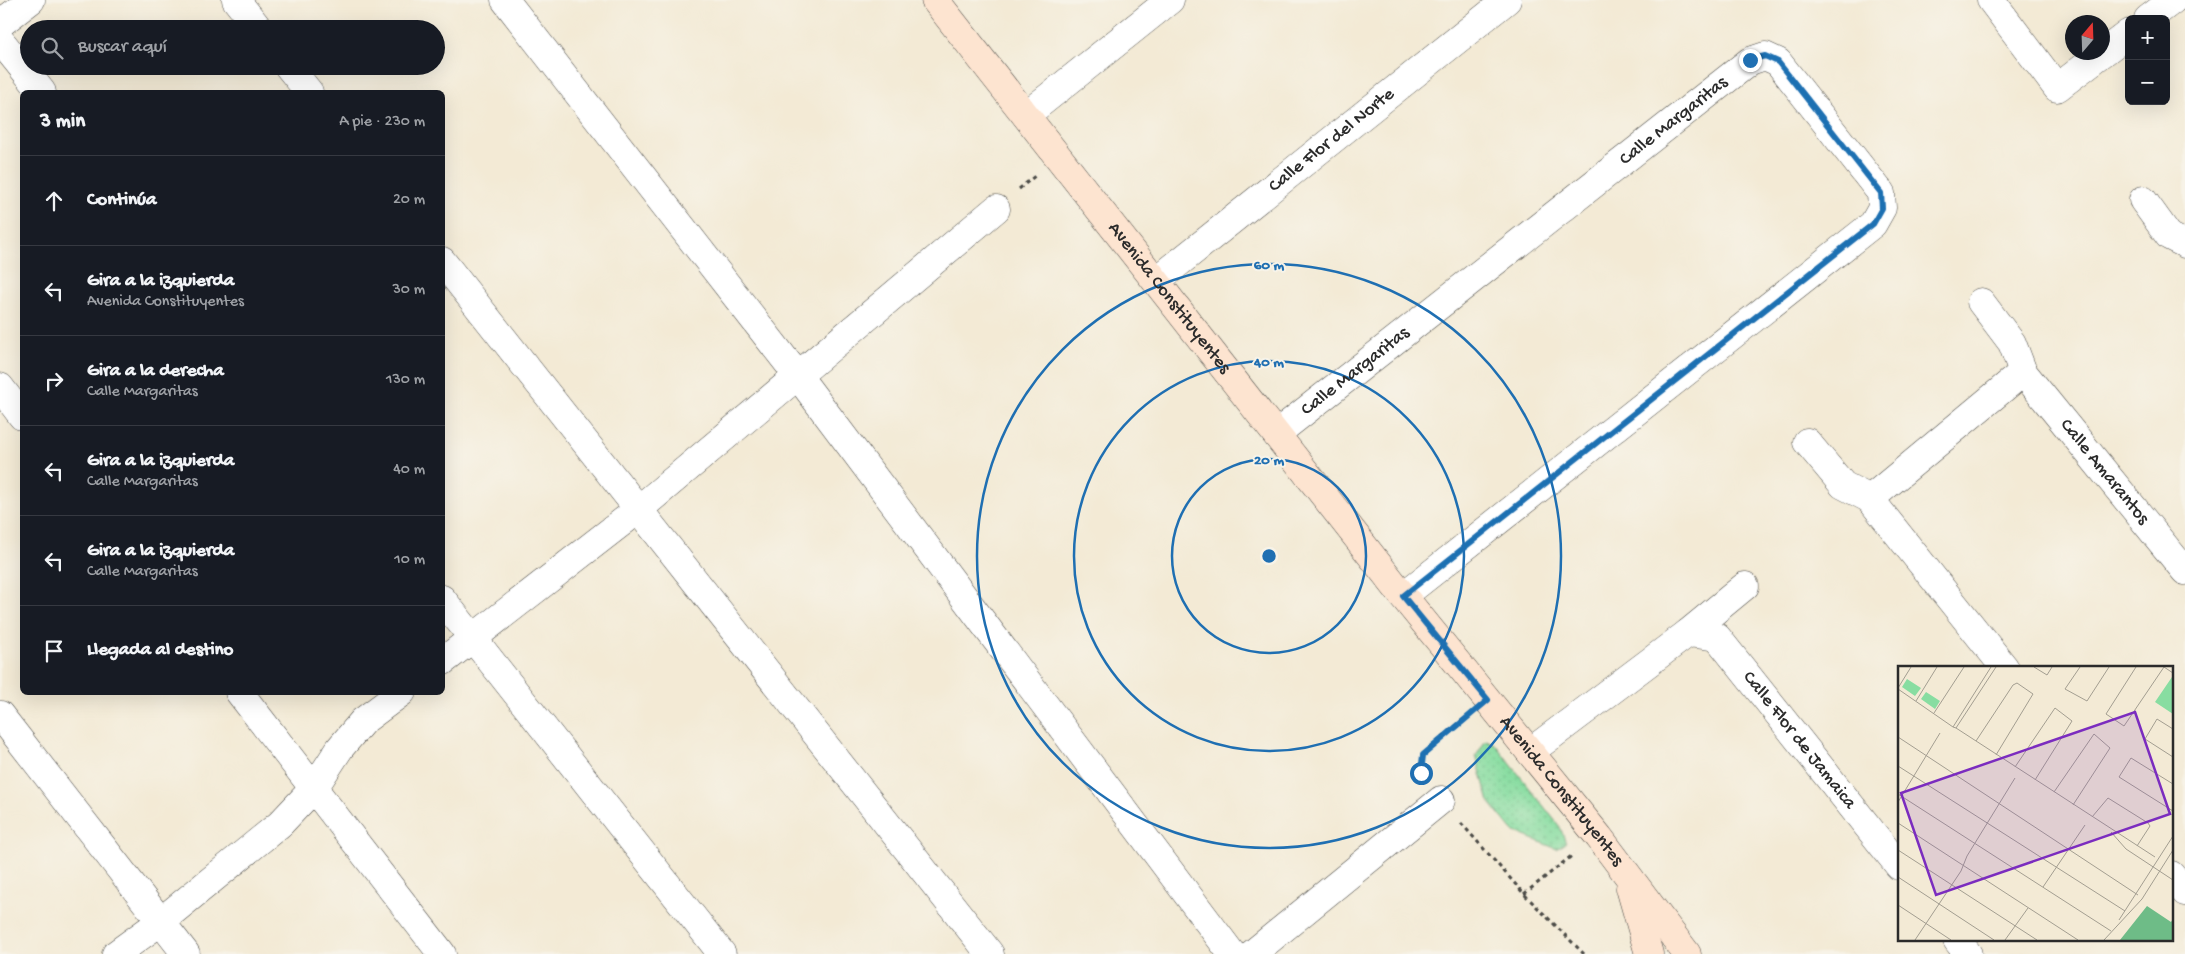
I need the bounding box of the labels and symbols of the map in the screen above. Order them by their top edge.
north arrow [2065,15,2110,60]
route end [1739,49,1762,72]
street label: Calle Margaritas [1615,71,1733,171]
street label: Calle Flor del Norte [1264,83,1399,198]
street label: Avenida Constituyentes [1102,218,1236,379]
text: 60 m [1254,257,1285,275]
street label: Calle Margaritas [1297,321,1415,421]
text: 40 m [1253,354,1284,372]
street label: Calle Amarantos [2054,414,2155,530]
text: 20 m [1254,452,1284,470]
centre of rings [1260,547,1278,565]
inset map [1898,666,2172,942]
street label: Calle Flor de Jamaica [1737,667,1862,815]
street label: Avenida Constituyentes [1494,711,1629,872]
route start [1410,762,1433,785]

